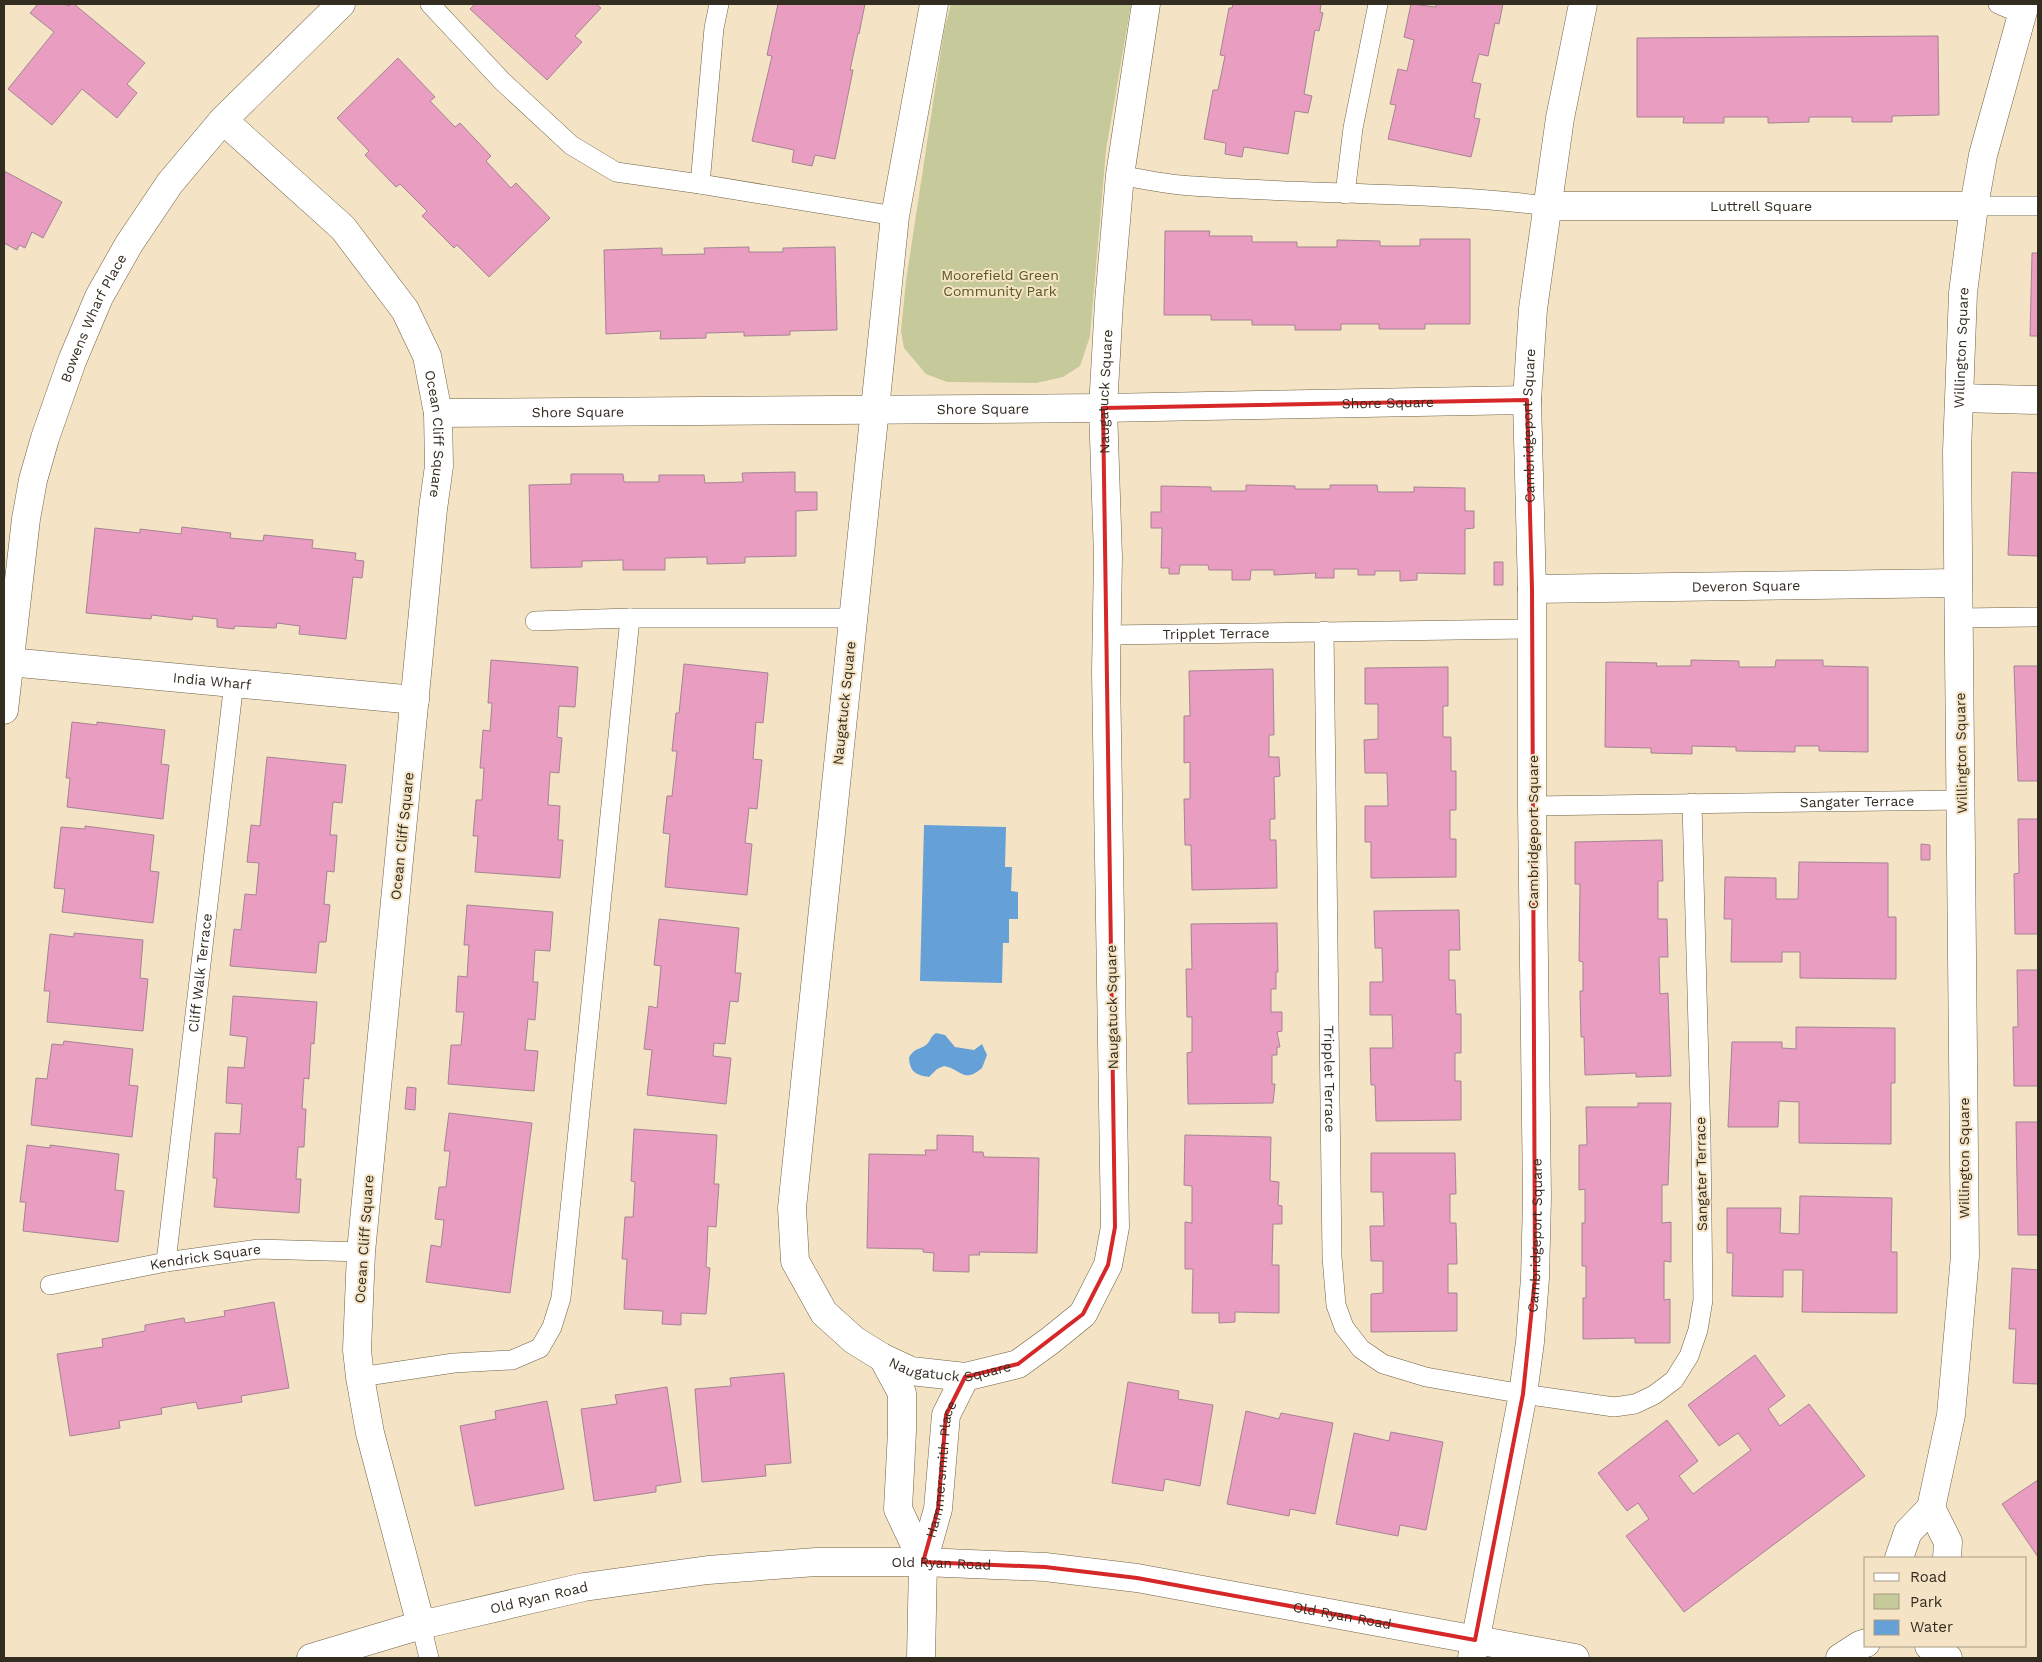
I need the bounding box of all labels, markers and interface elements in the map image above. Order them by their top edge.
street label: Luttrell Square [1710,198,1812,214]
street label: Bowens Wharf Place [57,251,130,384]
park label: Moorefield Green Community Park [941,267,1059,299]
street label: Willington Square [1951,286,1972,409]
street label: Naugatuck Square [1095,329,1115,454]
street label: Cambridgeport Square [1519,348,1538,503]
street label: Ocean Cliff Square [422,369,447,499]
street label: Shore Square [1342,394,1434,411]
street label: Shore Square [937,401,1029,417]
street label: Shore Square [532,404,624,420]
street label: Deveron Square [1692,577,1800,595]
street label: Tripplet Terrace [1162,625,1270,642]
street label: Naugatuck Square [830,640,858,766]
street label: India Wharf [172,669,252,693]
street label: Willington Square [1952,692,1970,814]
street label: Cambridgeport Square [1525,755,1541,909]
street label: Ocean Cliff Square [387,771,417,901]
street label: Sangater Terrace [1800,793,1914,810]
street label: Cliff Walk Terrace [185,913,215,1033]
street label: Naugatuck Square [1103,945,1121,1069]
street label: Tripplet Terrace [1321,1025,1338,1133]
street label: Willington Square [1956,1097,1972,1219]
street label: Sangater Terrace [1692,1117,1710,1231]
street label: Cambridgeport Square [1524,1158,1545,1313]
street label: Ocean Cliff Square [352,1174,376,1304]
street label: Kendrick Square [149,1241,262,1273]
street label: Naugatuck Square [887,1354,1013,1385]
street label: Hammersmith Place [922,1398,960,1540]
street label: Old Ryan Road [891,1554,992,1573]
legend [1864,1557,2027,1647]
text: Road [1910,1568,1947,1586]
street label: Old Ryan Road [489,1578,589,1617]
text: Park [1910,1593,1943,1611]
street label: Old Ryan Road [1292,1599,1393,1632]
text: Water [1910,1618,1953,1636]

